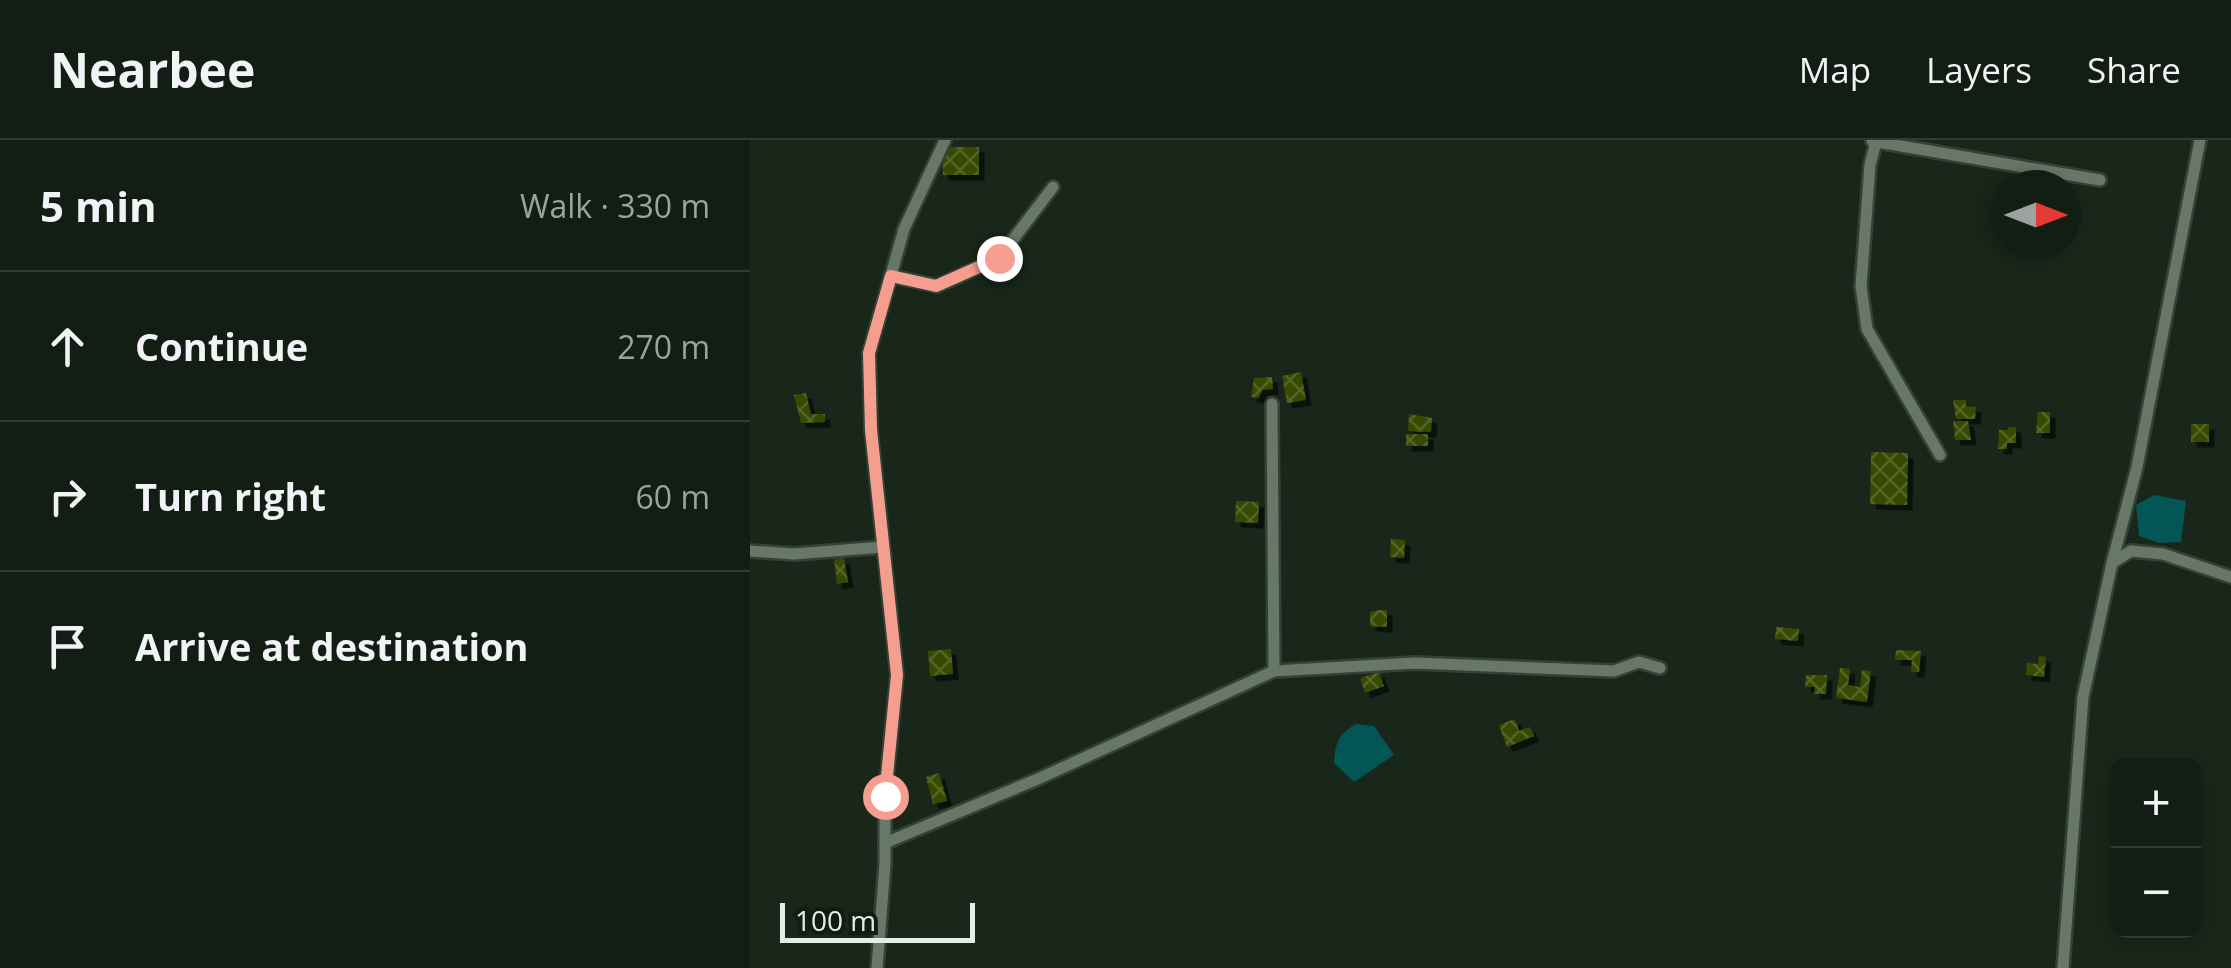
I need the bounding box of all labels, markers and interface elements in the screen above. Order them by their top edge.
text: Nearbee [50,37,255,102]
text: Map [1799,46,1871,93]
text: Layers [1926,46,2032,93]
text: Share [2087,46,2181,93]
north arrow [1991,170,2081,260]
text: 5 min [40,177,157,234]
text: Walk · 330 m [520,184,710,227]
route end [977,236,1023,282]
icon: ahead [40,319,95,374]
text: Continue [135,320,308,372]
text: 270 m [617,325,710,368]
icon: right [40,469,95,524]
text: Turn right [135,470,326,522]
text: 60 m [635,475,710,518]
icon: arrive [40,619,95,674]
text: Arrive at destination [135,620,529,672]
map controls [2111,758,2201,938]
button: + [2111,758,2201,848]
route start [863,774,909,820]
button: − [2111,848,2201,938]
scale bar [780,898,975,942]
text: 100 m [795,901,876,939]

